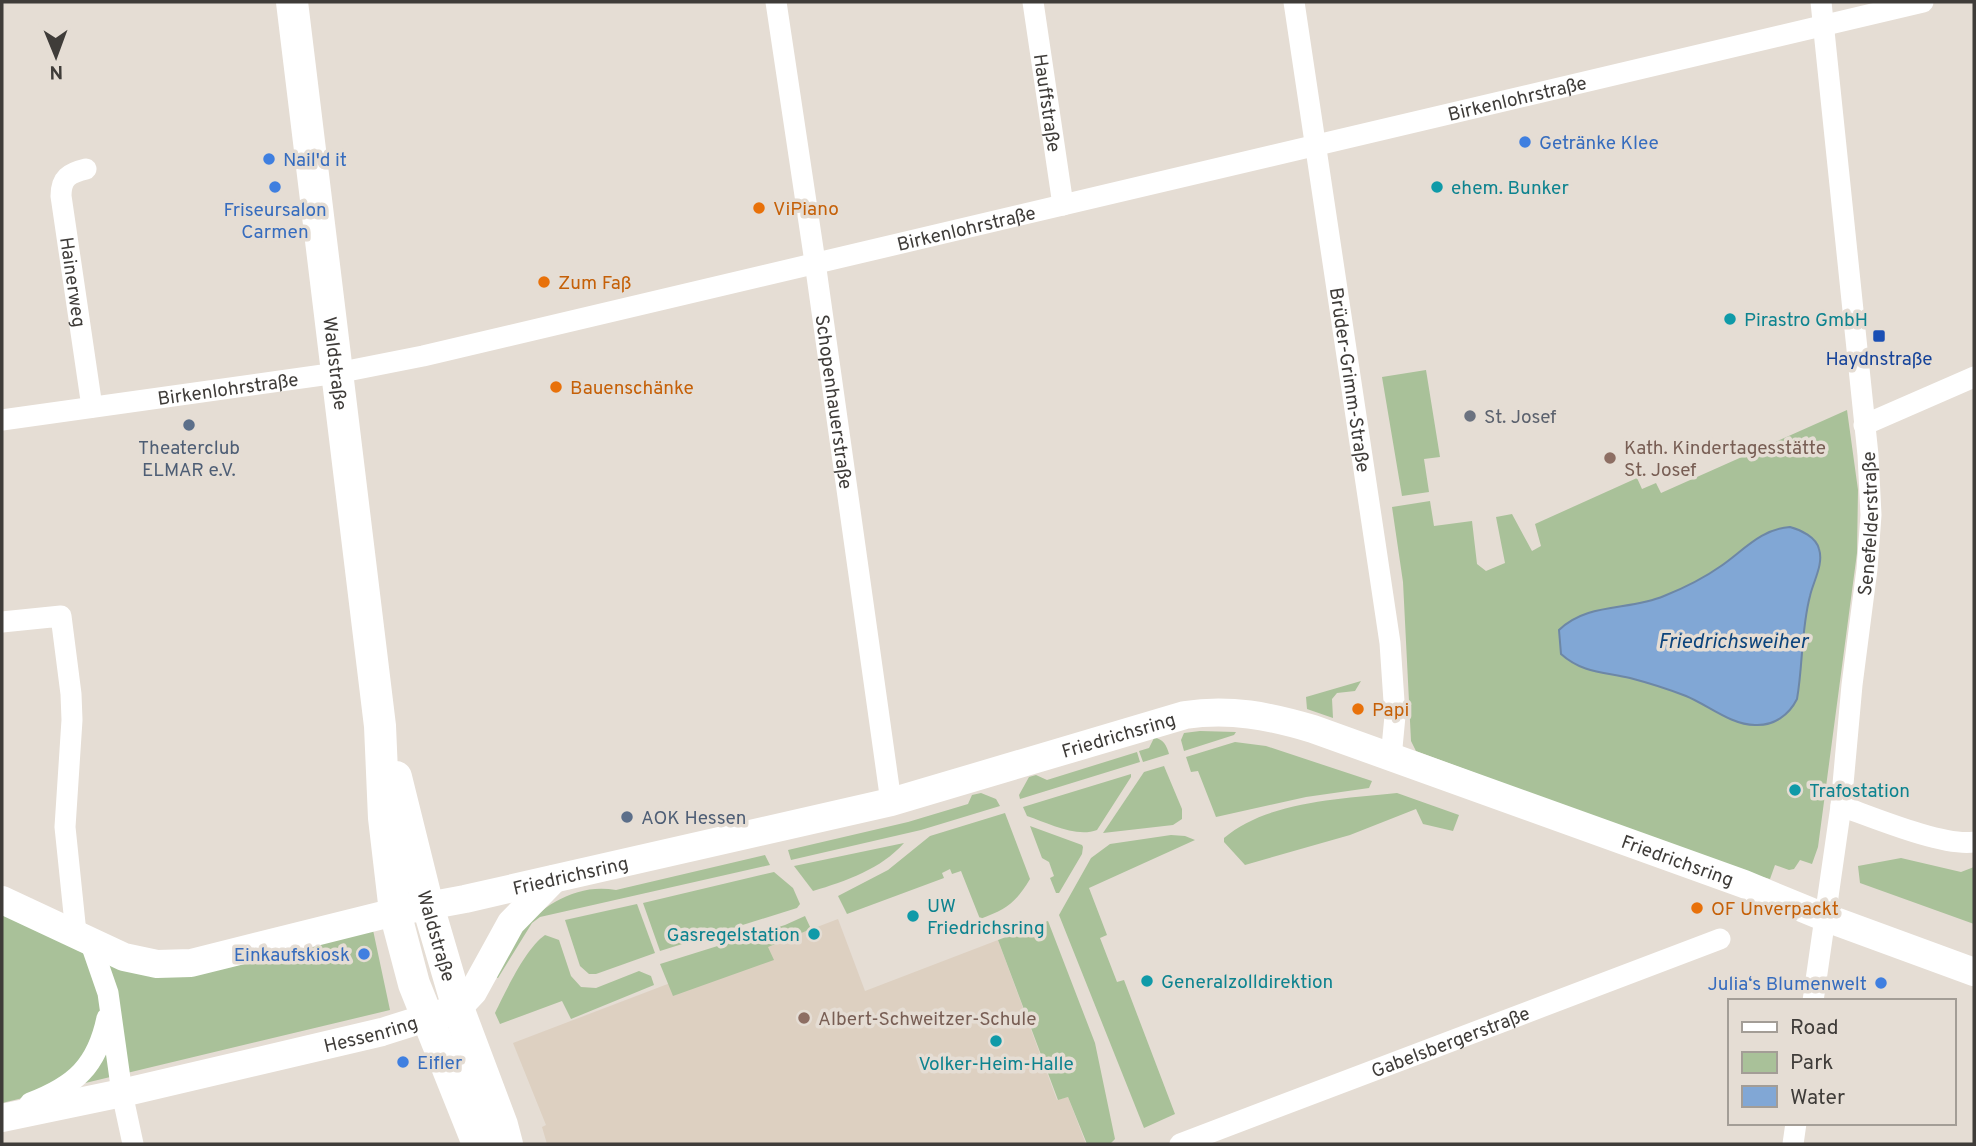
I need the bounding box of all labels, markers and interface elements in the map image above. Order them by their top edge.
north arrow [21,21,91,91]
street label: Hauffstraße [1027,52,1065,154]
text: N [49,59,63,83]
street label: Birkenlohrstraße [1446,72,1589,128]
place label: Getränke Klee [1539,132,1659,156]
marker: Getränke Klee [1517,134,1533,150]
place label: Nail'd it [283,149,347,173]
marker: Nail'd it [261,151,277,167]
place label: ehem. Bunker [1451,177,1570,201]
marker: Friseursalon Carmen [267,179,283,195]
marker: ehem. Bunker [1429,179,1445,195]
place label: ViPiano [773,198,839,222]
place label: Friseursalon Carmen [223,199,327,245]
marker: ViPiano [751,200,767,216]
street label: Birkenlohrstraße [895,202,1038,258]
street label: Hainerweg [53,235,90,329]
place label: Zum Faß [558,272,631,296]
marker: Zum Faß [536,274,552,290]
street label: Brüder-Grimm-Straße [1323,286,1374,474]
place label: Pirastro GmbH [1744,309,1868,333]
marker: Pirastro GmbH [1722,311,1738,327]
street label: Schopenhauerstraße [809,313,857,491]
street label: Waldstraße [316,315,352,412]
marker: Haydnstraße [1871,328,1887,344]
place label: Haydnstraße [1826,348,1932,372]
street label: Birkenlohrstraße [156,369,300,412]
place label: Bauenschänke [570,377,694,401]
marker: Bauenschänke [548,379,564,395]
place label: St. Josef [1484,406,1557,430]
marker: St. Josef [1462,408,1478,424]
marker: Theaterclub ELMAR e.V. [181,417,197,433]
place label: Theaterclub ELMAR e.V. [138,437,240,483]
place label: Kath. Kindertagesstätte St. Josef [1624,437,1826,483]
marker: Kath. Kindertagesstätte St. Josef [1602,450,1618,466]
street label: Senefelderstraße [1854,451,1885,597]
water label: Friedrichsweiher [1658,629,1810,656]
place label: Papi [1372,699,1409,723]
marker: Papi [1350,701,1366,717]
street label: Friedrichsring [1059,708,1179,765]
place label: Trafostation [1809,780,1910,804]
marker: Trafostation [1787,782,1803,798]
place label: AOK Hessen [641,807,747,831]
marker: AOK Hessen [619,809,635,825]
street label: Friedrichsring [1618,831,1737,893]
street label: Friedrichsring [511,852,631,902]
street label: Waldstraße [411,888,460,985]
place label: UW Friedrichsring [927,895,1045,941]
place label: OF Unverpackt [1711,898,1839,922]
marker: OF Unverpackt [1689,900,1705,916]
marker: UW Friedrichsring [905,908,921,924]
place label: Gasregelstation [666,924,800,948]
marker: Gasregelstation [806,926,822,942]
place label: Einkaufskiosk [234,944,350,968]
marker: Einkaufskiosk [356,946,372,962]
place label: Generalzolldirektion [1161,971,1333,995]
marker: Generalzolldirektion [1139,973,1155,989]
place label: Julia‘s Blumenwelt [1707,973,1867,997]
marker: Julia‘s Blumenwelt [1873,975,1889,991]
legend [1728,999,1955,1125]
street label: Gabelsbergerstraße [1368,1002,1534,1084]
place label: Albert-Schweitzer-Schule [818,1008,1036,1032]
marker: Albert-Schweitzer-Schule [796,1010,812,1026]
street label: Hessenring [322,1011,421,1059]
text: Road [1790,1015,1839,1042]
marker: Volker-Heim-Halle [988,1033,1004,1049]
text: Park [1790,1050,1833,1077]
place label: Eifler [417,1052,463,1076]
place label: Volker-Heim-Halle [918,1053,1074,1077]
marker: Eifler [395,1054,411,1070]
text: Water [1790,1085,1845,1112]

